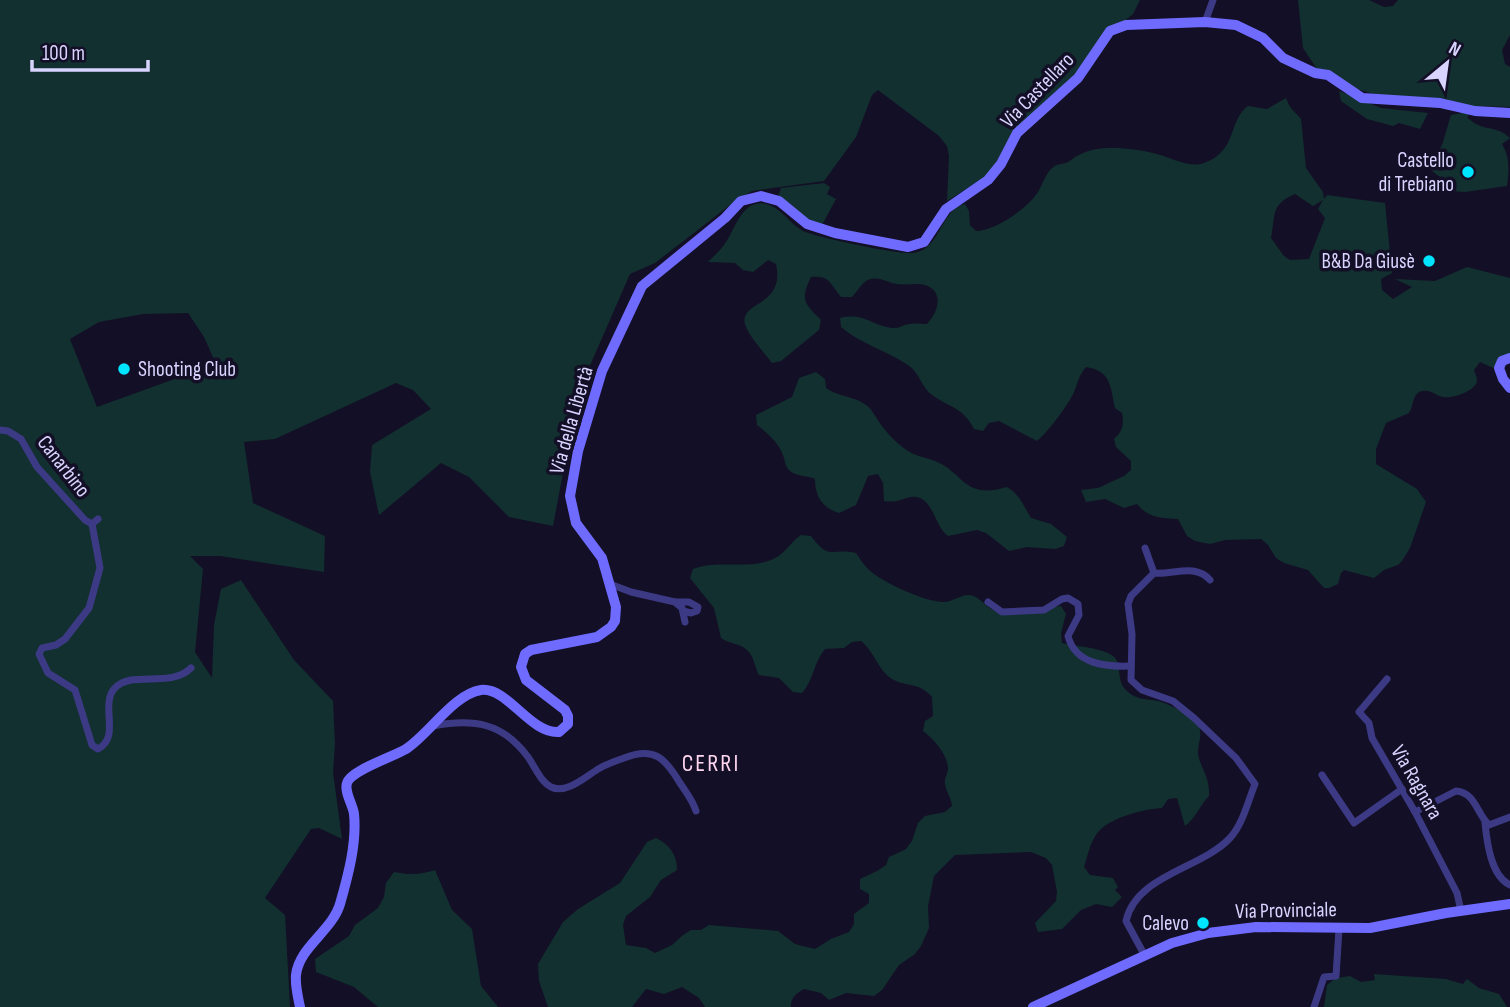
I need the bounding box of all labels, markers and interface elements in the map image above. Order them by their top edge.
scale bar [32,28,147,72]
north arrow [1412,28,1482,98]
text: N [1444,37,1465,62]
text: 100 m [42,41,85,66]
street label: Via Castellaro [995,47,1079,133]
place label: Castello di Trebiano [1378,148,1454,197]
marker: Castello di Trebiano [1460,164,1476,180]
place label: B&B Da Giusè [1322,249,1415,274]
marker: B&B Da Giusè [1421,253,1437,269]
place label: Shooting Club [138,357,236,382]
marker: Shooting Club [116,361,132,377]
street label: Via della Libertà [544,363,599,477]
street label: Canarbino [32,431,95,502]
street label: Via Ragnara [1385,741,1448,824]
district label: CERRI [682,749,740,778]
street label: Via Provinciale [1235,897,1337,924]
place label: Calevo [1142,911,1189,936]
marker: Calevo [1195,915,1211,931]

